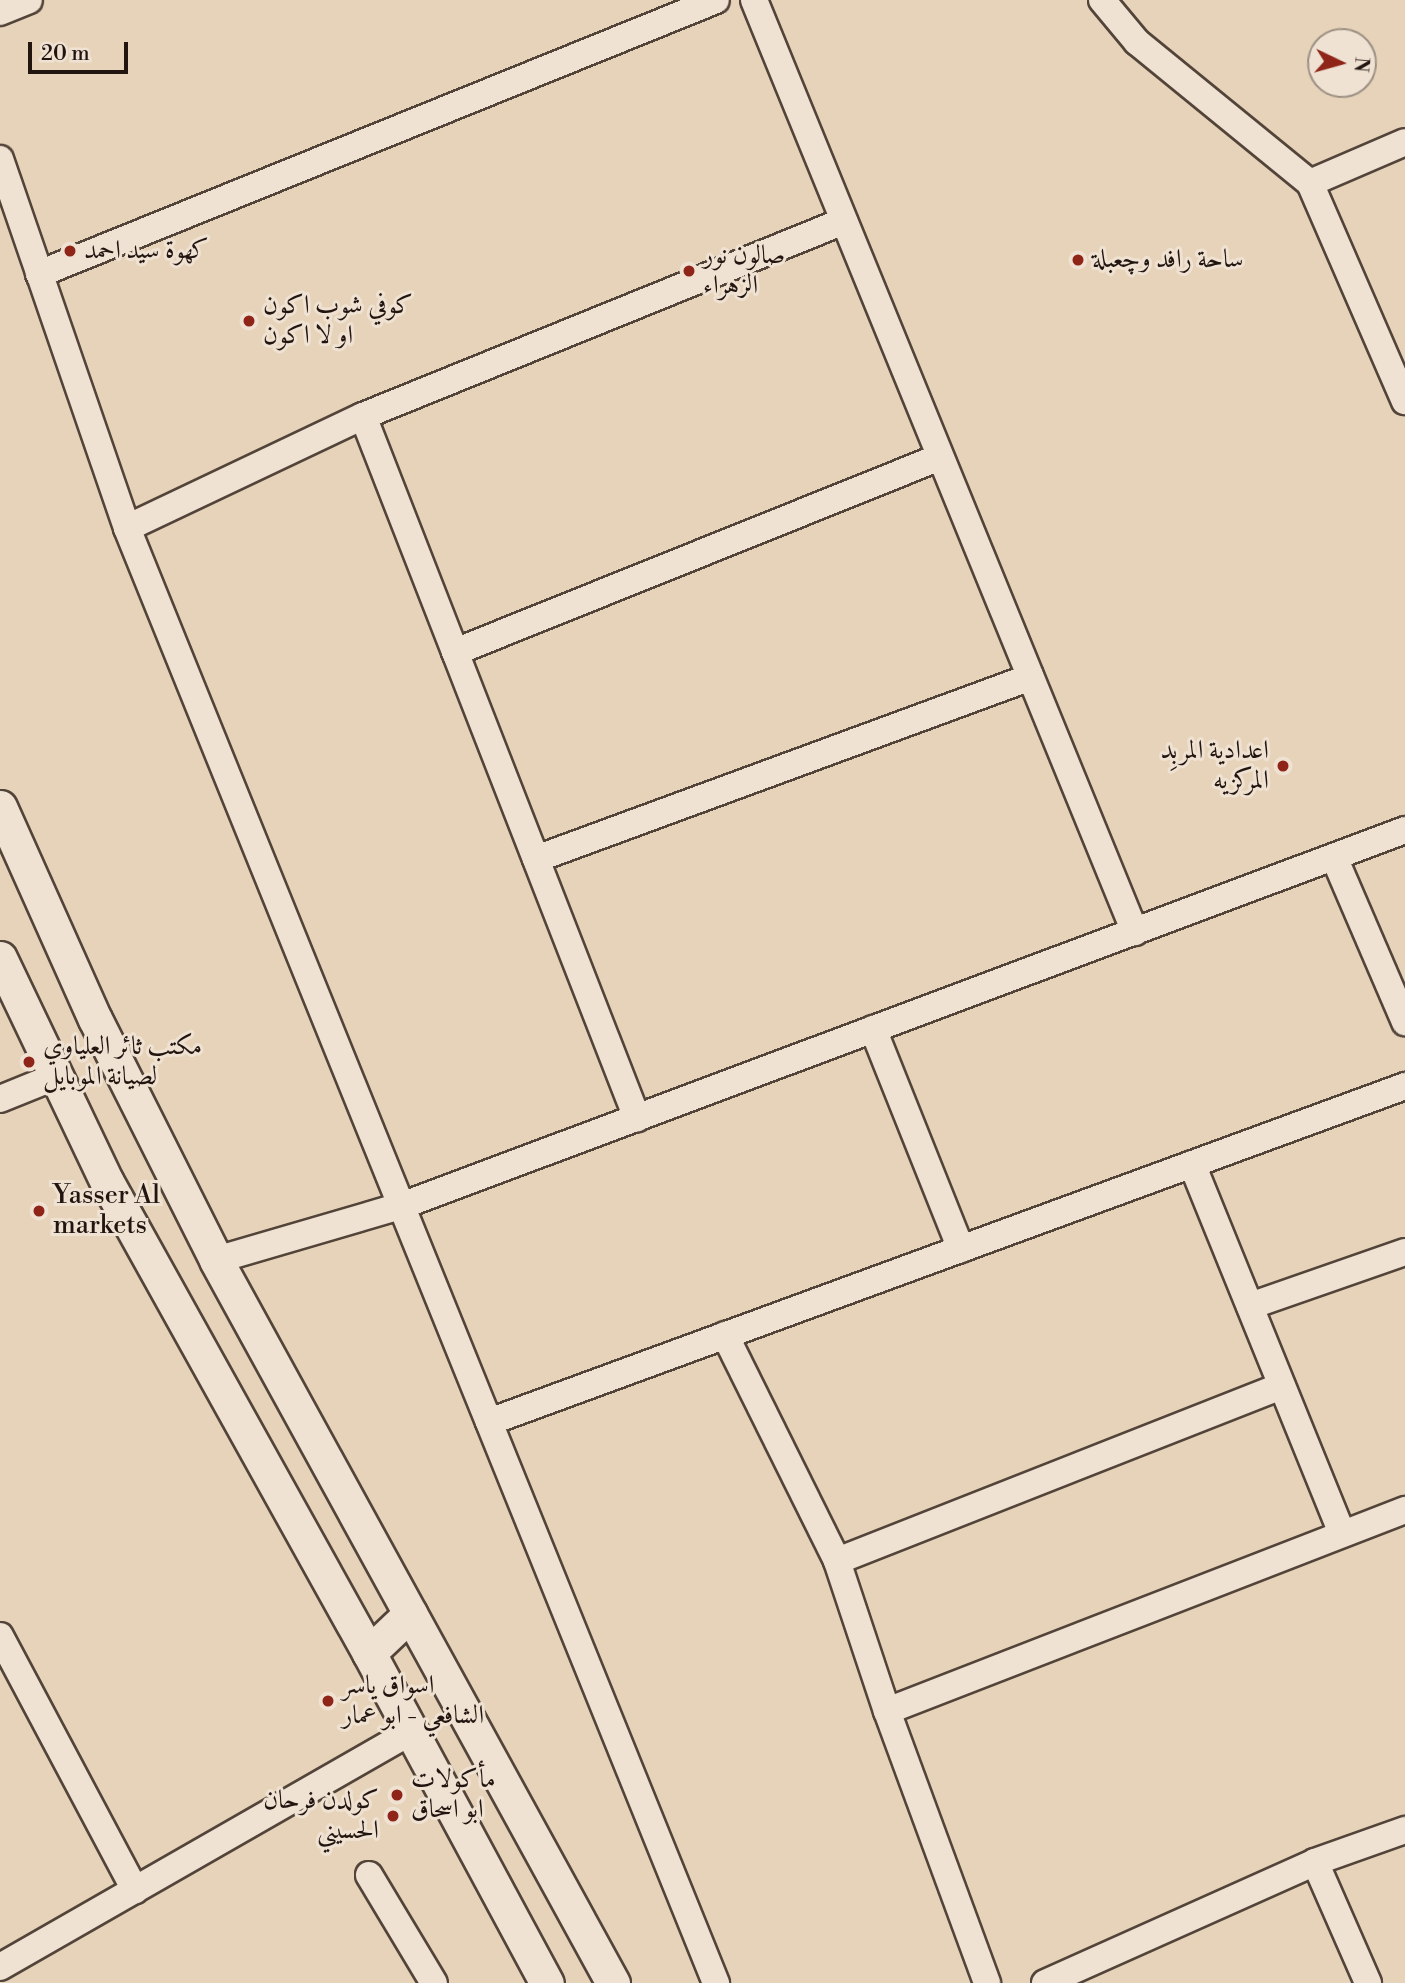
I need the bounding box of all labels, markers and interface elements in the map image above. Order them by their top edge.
scale bar [32,28,131,72]
north arrow [1307,28,1377,98]
text: 20 m [41,41,90,67]
text: N [1348,56,1374,73]
place label: كهوة سيد احمد [84,235,209,267]
place label: صالون نور الزهراء [703,240,785,302]
marker: كهوة سيد احمد [62,243,78,259]
place label: ساحة رافد وچعبلة [1092,244,1244,276]
marker: ساحة رافد وچعبلة [1070,252,1086,268]
marker: صالون نور الزهراء [681,263,697,279]
place label: كوفي شوب اكون او لا اكون [263,290,413,352]
marker: كوفي شوب اكون او لا اكون [241,313,257,329]
place label: اعدادية المربِد المركزيه [1161,735,1269,796]
marker: اعدادية المربِد المركزيه [1275,758,1291,774]
place label: مكتب ثائر العلياوي لصيانة الموبايل [43,1031,202,1092]
marker: مكتب ثائر العلياوي لصيانة الموبايل [21,1054,37,1070]
place label: Yasser Al markets [53,1180,160,1242]
marker: Yasser Al markets [31,1203,47,1219]
place label: اسواق ياسر الشافعي - ابو عمار [342,1670,484,1732]
marker: اسواق ياسر الشافعي - ابو عمار [320,1693,336,1709]
place label: مأكولات ابو اسحاق [411,1764,495,1826]
place label: كولدن فرحان الحسيني [263,1785,379,1846]
marker: مأكولات ابو اسحاق [389,1787,405,1803]
marker: كولدن فرحان الحسيني [385,1808,401,1824]

